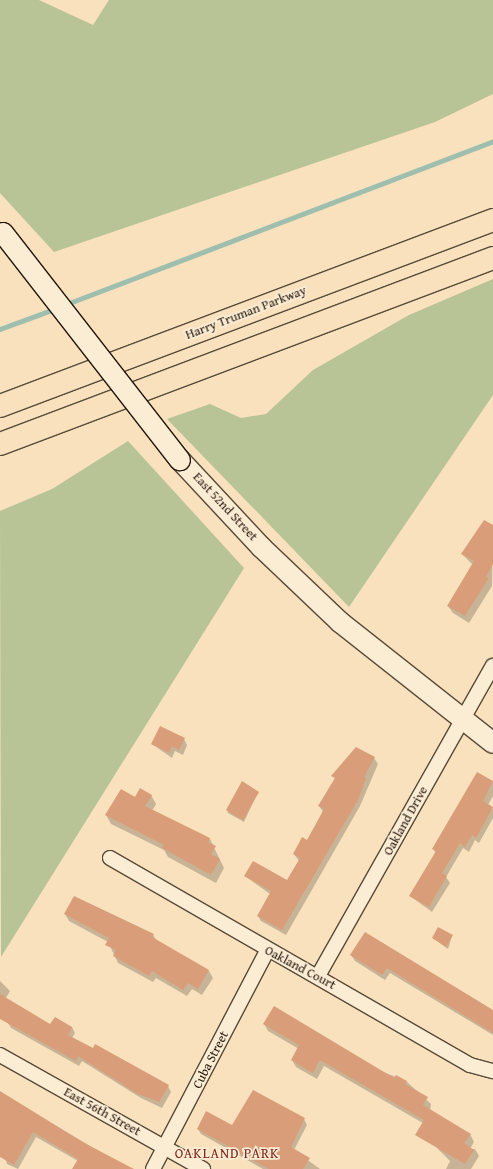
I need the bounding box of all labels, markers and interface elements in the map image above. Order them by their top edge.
street label: Harry Truman Parkway [183,283,309,343]
street label: East 52nd Street [189,470,261,544]
street label: Oakland Drive [381,784,431,858]
street label: Oakland Court [262,943,338,993]
street label: Cuba Street [190,1029,232,1091]
street label: East 56th Street [61,1084,143,1140]
district label: OAKLAND PARK [175,1145,279,1161]

